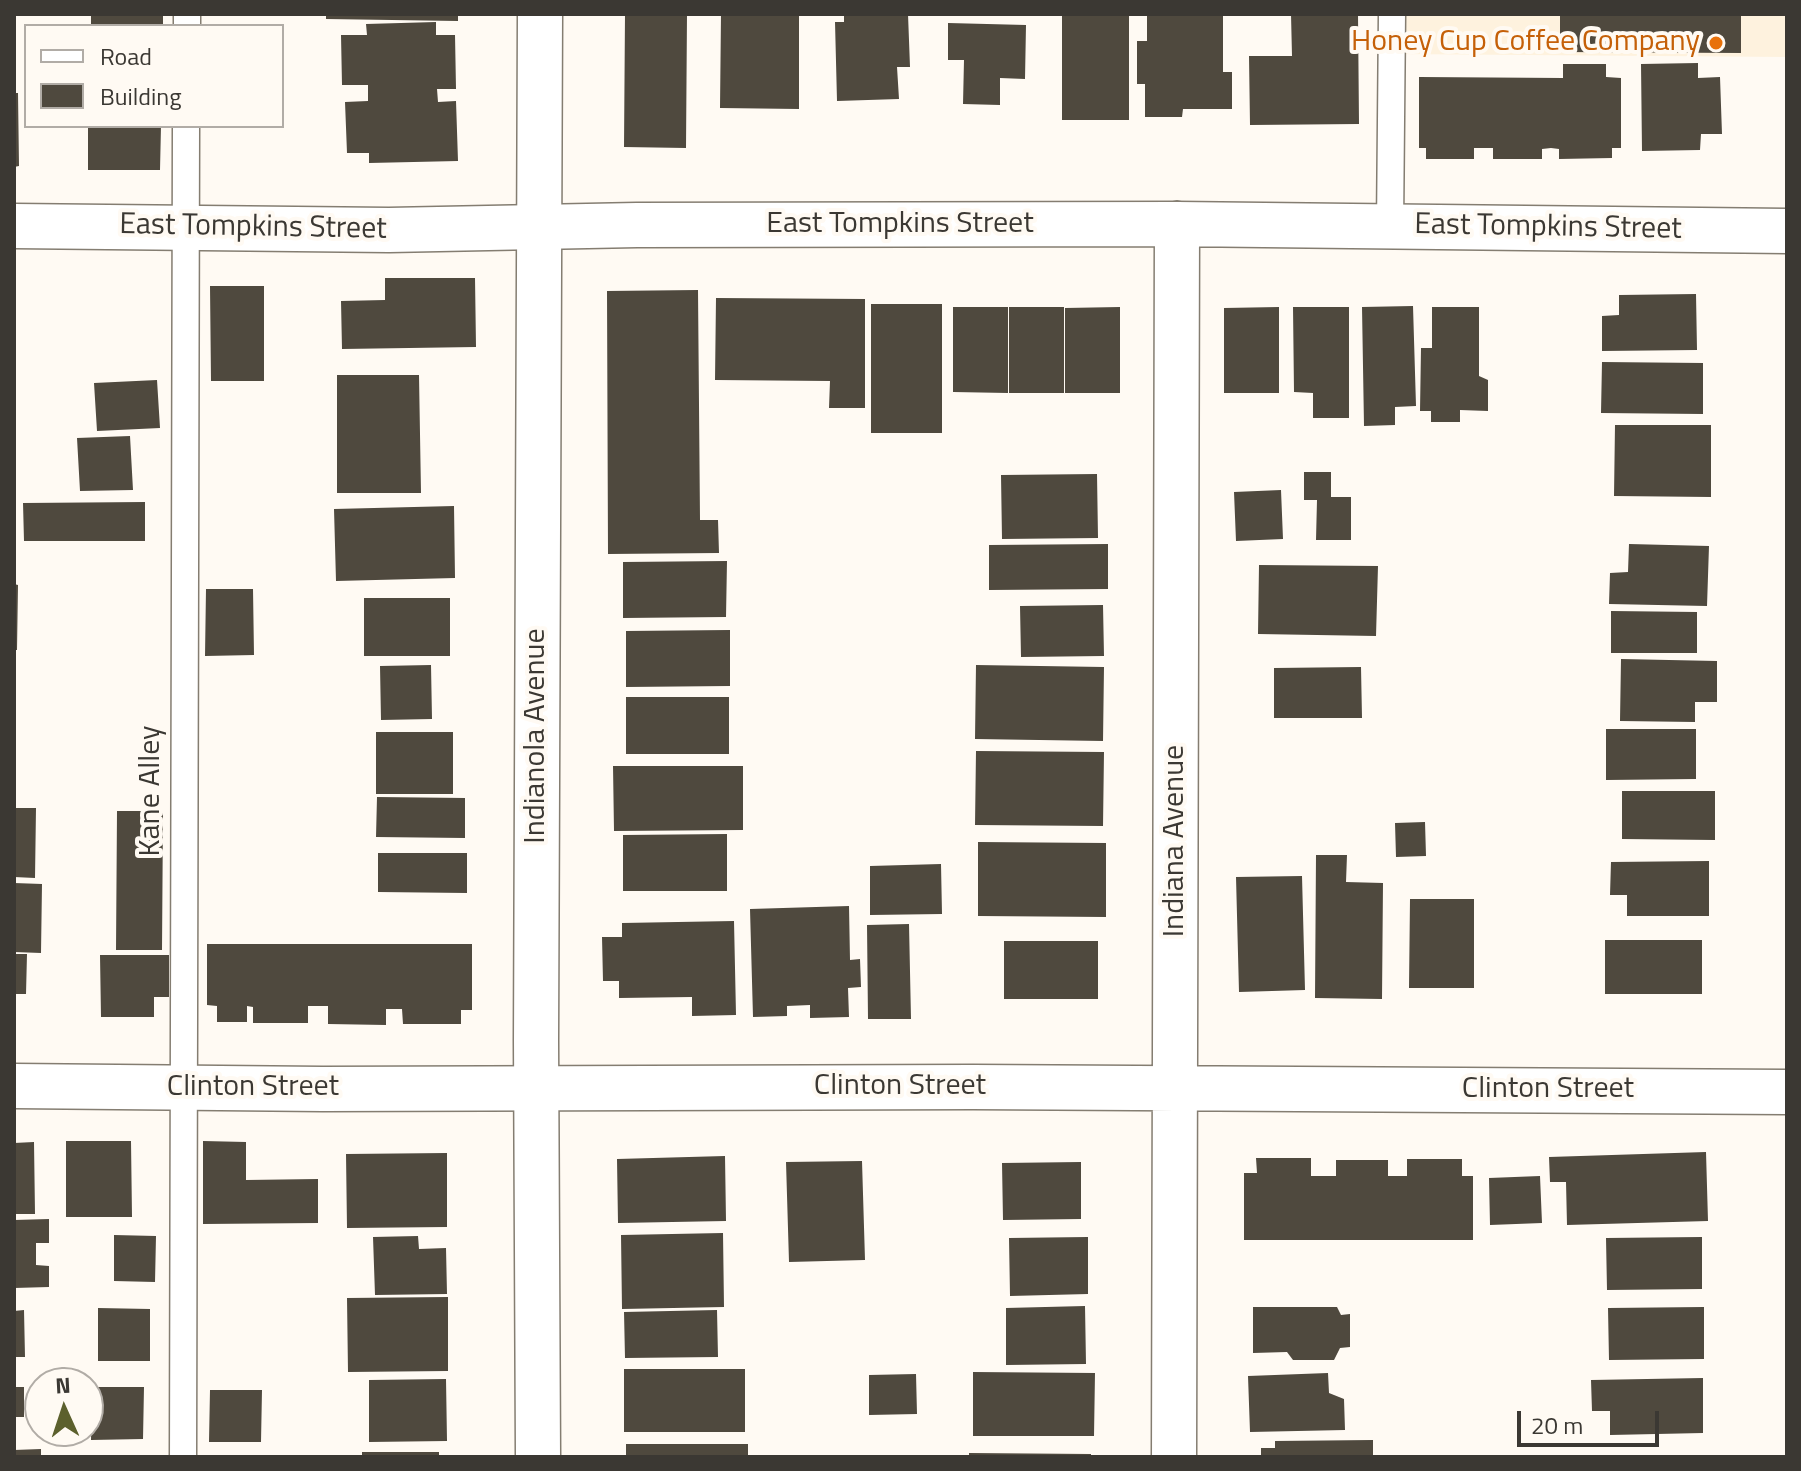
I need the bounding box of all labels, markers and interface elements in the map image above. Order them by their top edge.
legend [24,24,284,128]
place label: Honey Cup Coffee Company [1351,25,1700,61]
marker: Honey Cup Coffee Company [1707,34,1725,52]
text: Road [100,38,152,74]
text: Building [100,78,182,114]
street label: East Tompkins Street [766,207,1034,243]
street label: East Tompkins Street [119,208,387,248]
street label: East Tompkins Street [1414,208,1682,248]
street label: Indianola Avenue [519,628,555,844]
street label: Kane Alley [134,725,170,857]
street label: Indiana Avenue [1158,745,1194,937]
street label: Clinton Street [814,1069,986,1105]
street label: Clinton Street [167,1070,339,1106]
street label: Clinton Street [1462,1072,1634,1108]
north arrow [24,1367,104,1447]
text: N [54,1368,71,1402]
scale bar [1521,1395,1663,1445]
text: 20 m [1531,1407,1583,1443]

